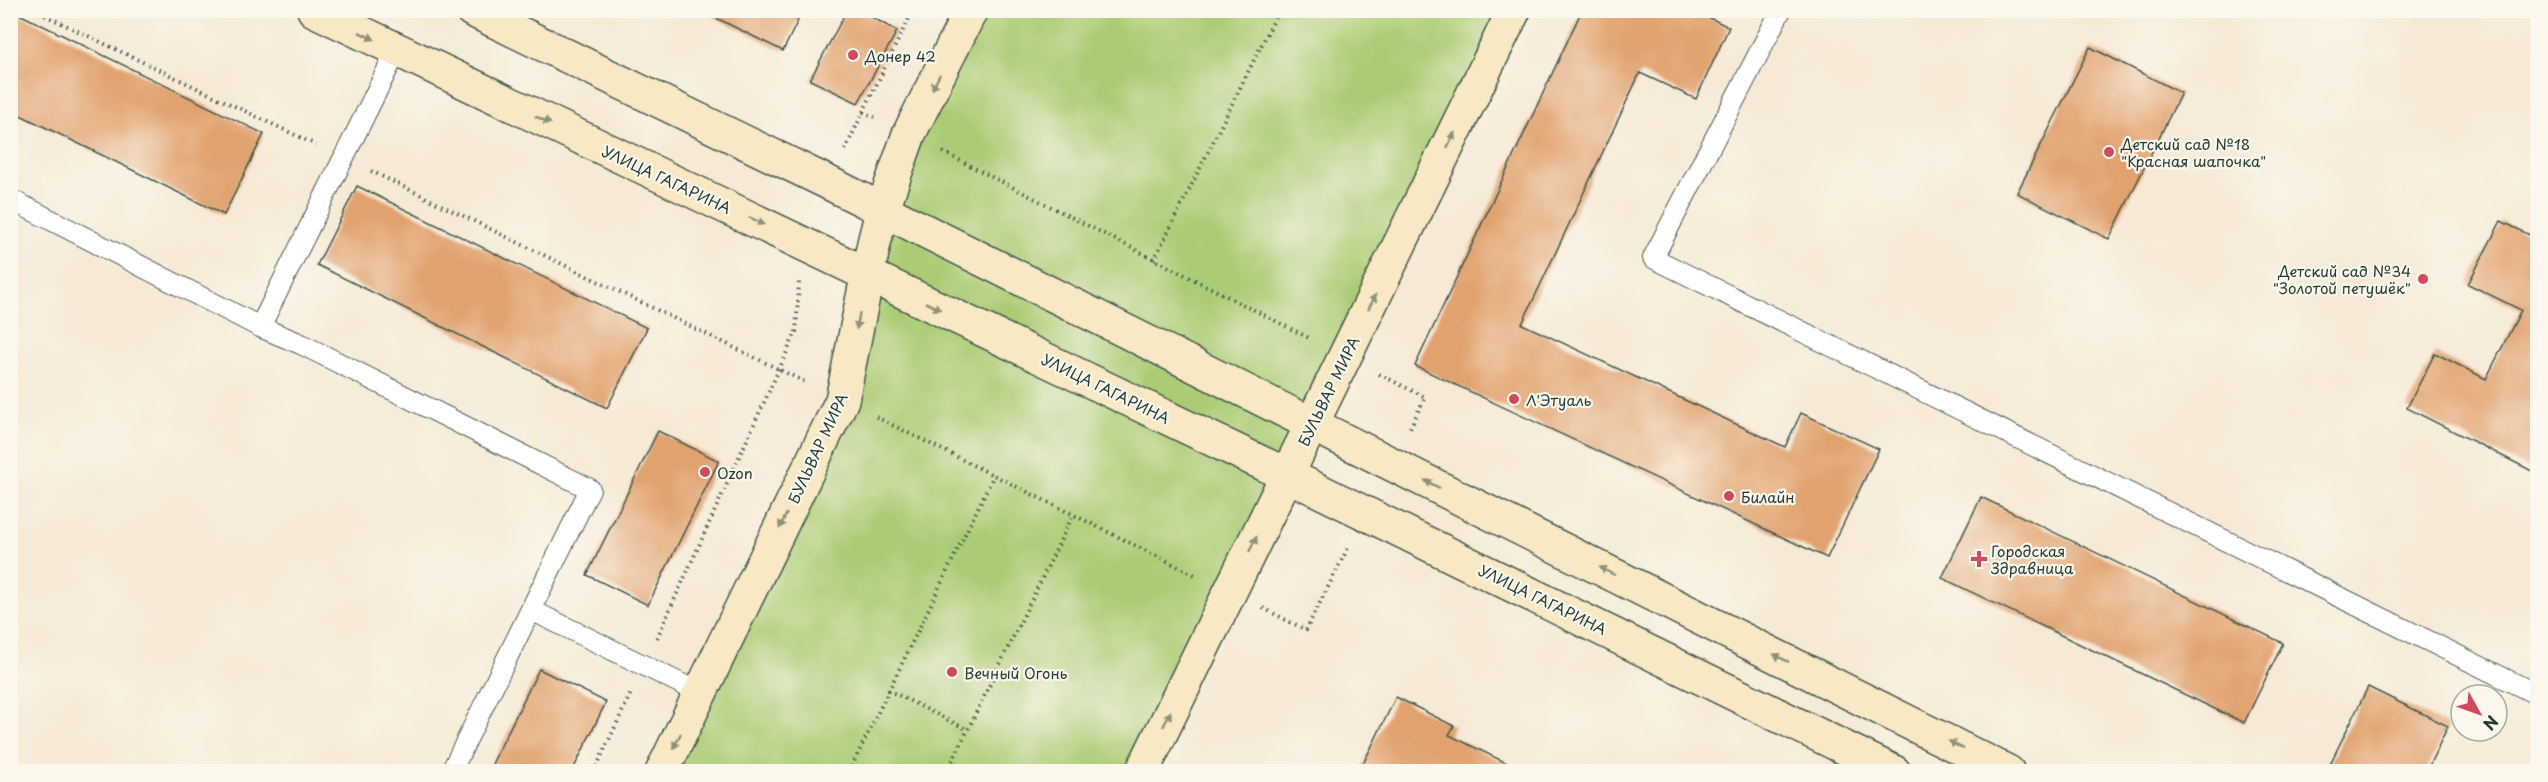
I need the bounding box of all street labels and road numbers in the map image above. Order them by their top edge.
street label: УЛИЦА ГАГАРИНА [599,139,735,219]
street label: БУЛЬВАР МИРА [1291,332,1365,450]
street label: УЛИЦА ГАГАРИНА [1038,347,1174,429]
street label: БУЛЬВАР МИРА [781,389,853,507]
street label: УЛИЦА ГАГАРИНА [1475,558,1611,640]

